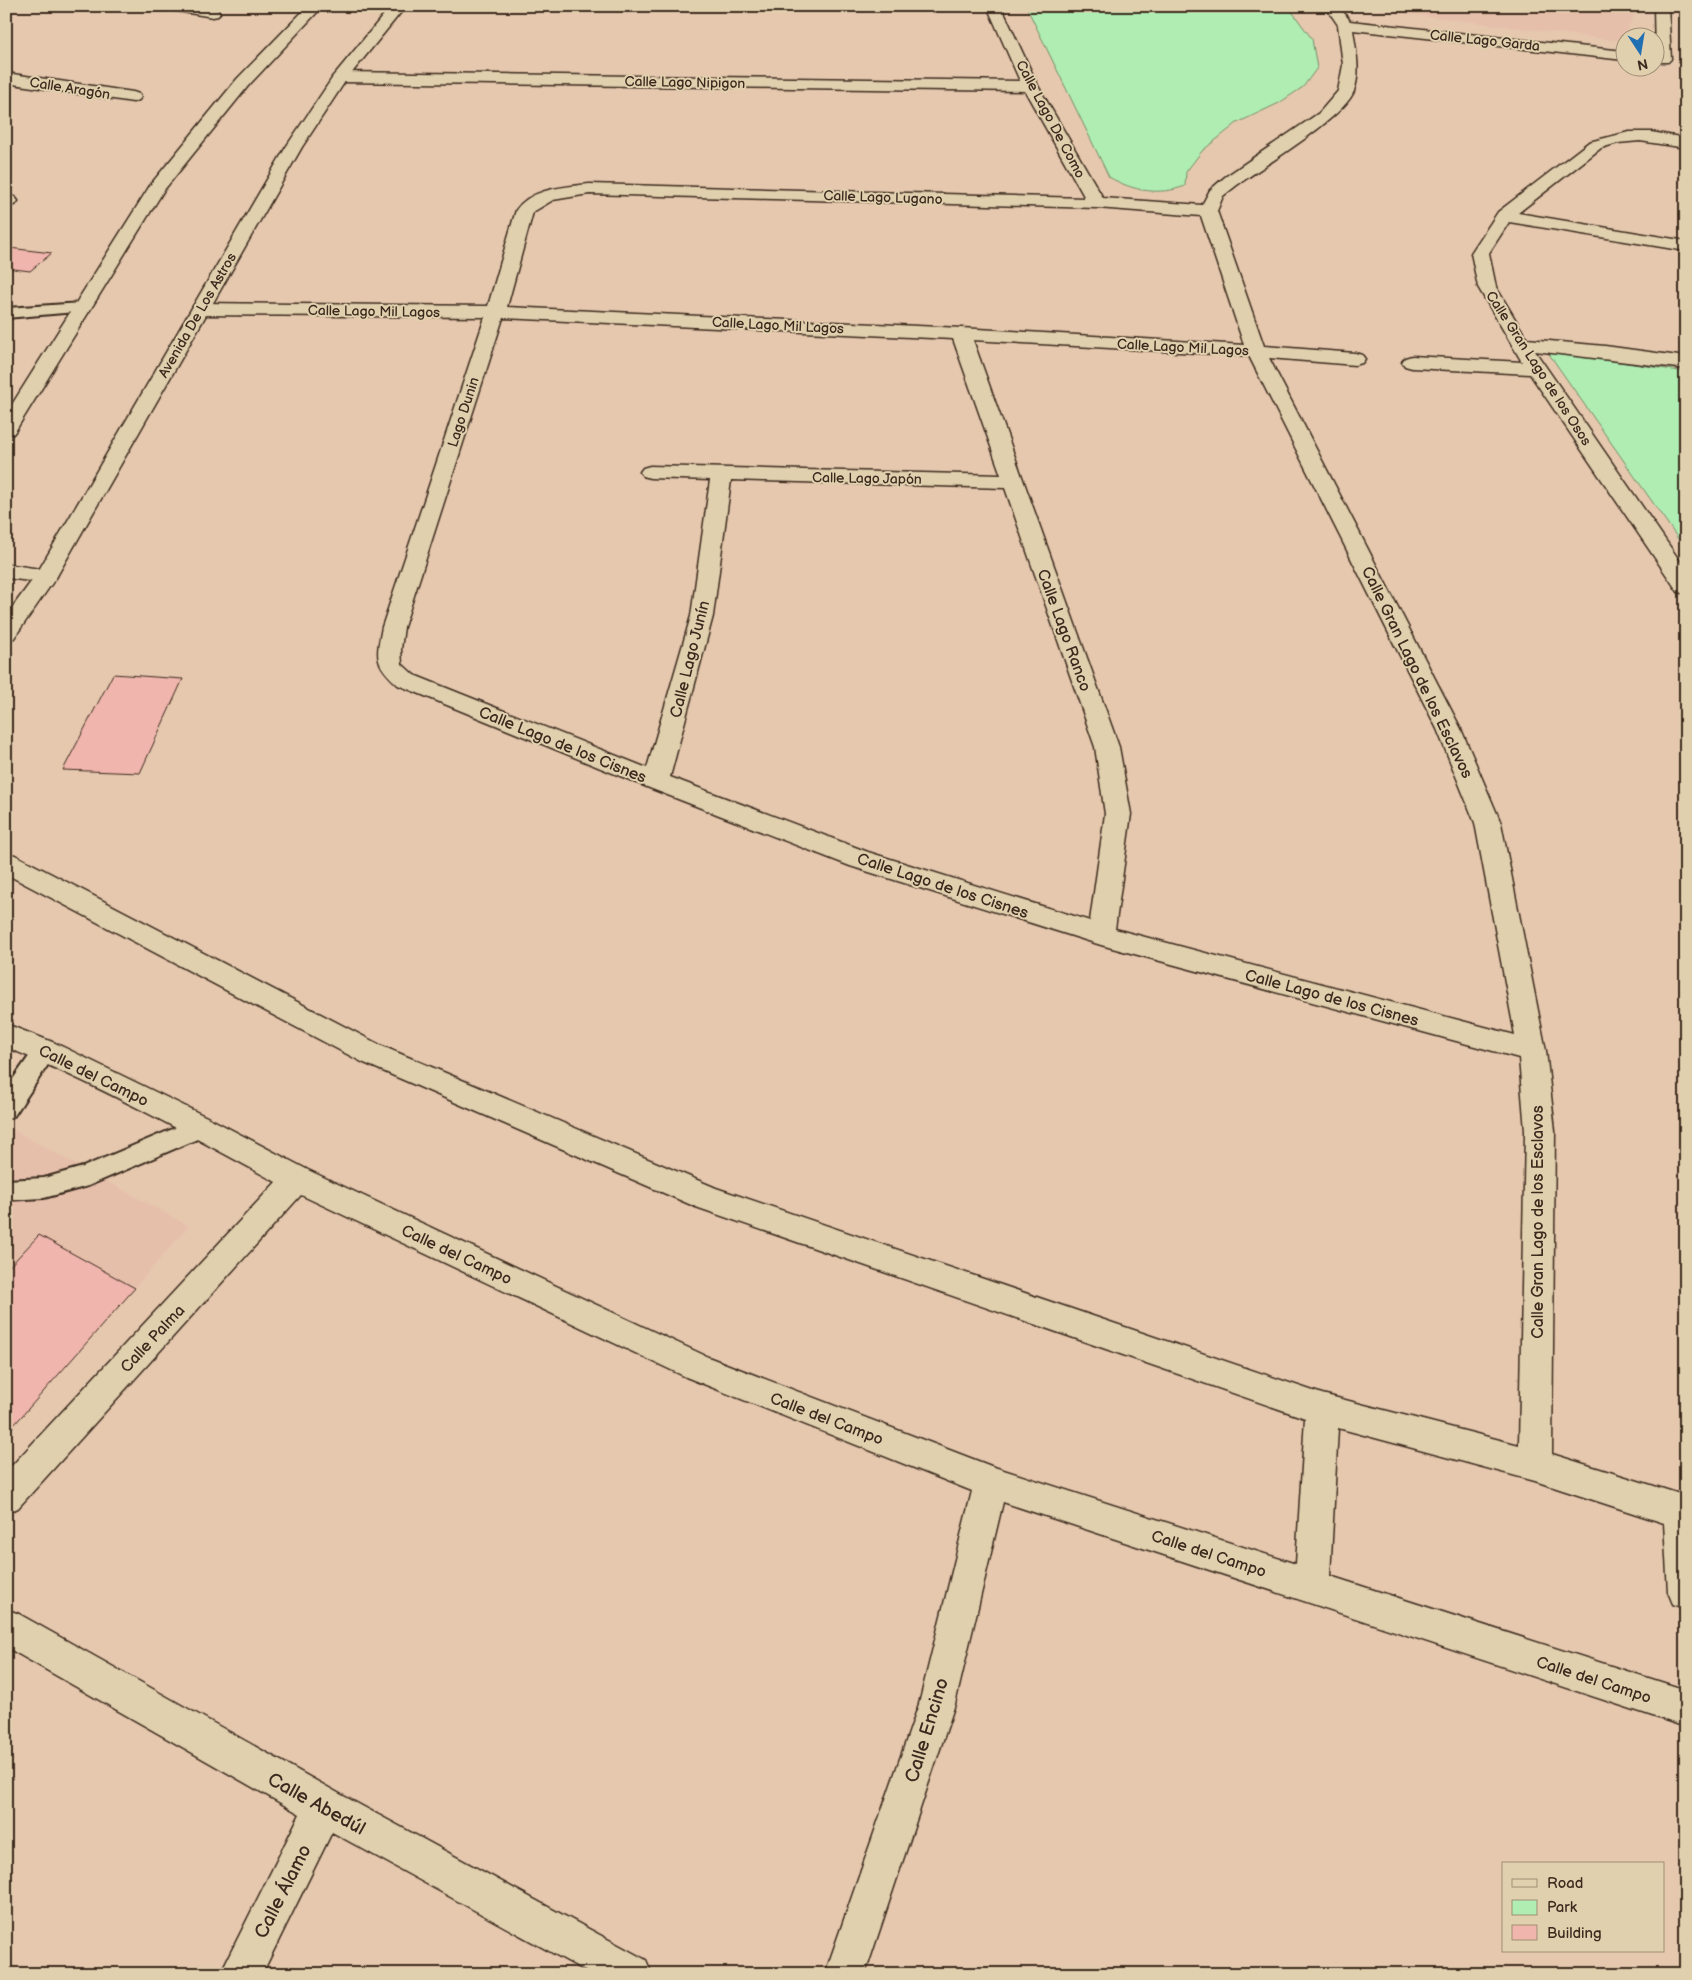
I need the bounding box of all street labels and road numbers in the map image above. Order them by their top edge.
street label: Calle Lago Garda [1429,26,1541,55]
street label: Calle Lago De Como [1012,57,1089,181]
street label: Calle Lago Nipigon [625,73,746,92]
street label: Calle Aragón [28,74,112,103]
street label: Calle Lago Lugano [823,187,943,208]
street label: Avenida De Los Astros [155,250,240,381]
street label: Calle Gran Lago de los Osos [1482,288,1595,449]
street label: Calle Lago Mil Lagos [308,302,440,321]
street label: Calle Lago Mil Lagos [711,314,845,337]
street label: Calle Lago Mil Lagos [1116,336,1250,359]
street label: Lago Dunin [444,375,483,449]
street label: Calle Lago Japón [812,469,922,488]
street label: Calle Gran Lago de los Esclavos [1357,564,1476,782]
street label: Calle Lago Ranco [1033,567,1095,694]
street label: Calle Lago Junín [667,599,714,720]
street label: Calle Lago de los Cisnes [476,703,649,788]
street label: Calle Lago de los Cisnes [855,850,1031,923]
street label: Calle Lago de los Cisnes [1243,966,1421,1031]
street label: Calle del Campo [35,1042,151,1111]
street label: Calle Gran Lago de los Esclavos [1529,1105,1548,1339]
street label: Calle del Campo [398,1221,515,1289]
street label: Calle Palma [117,1301,189,1377]
street label: Calle del Campo [767,1389,886,1450]
street label: Calle del Campo [1149,1527,1268,1582]
street label: Calle del Campo [1534,1653,1653,1708]
street label: Calle Encino [901,1675,954,1786]
street label: Calle Abedúl [263,1768,369,1841]
street label: Calle Álamo [249,1841,317,1942]

